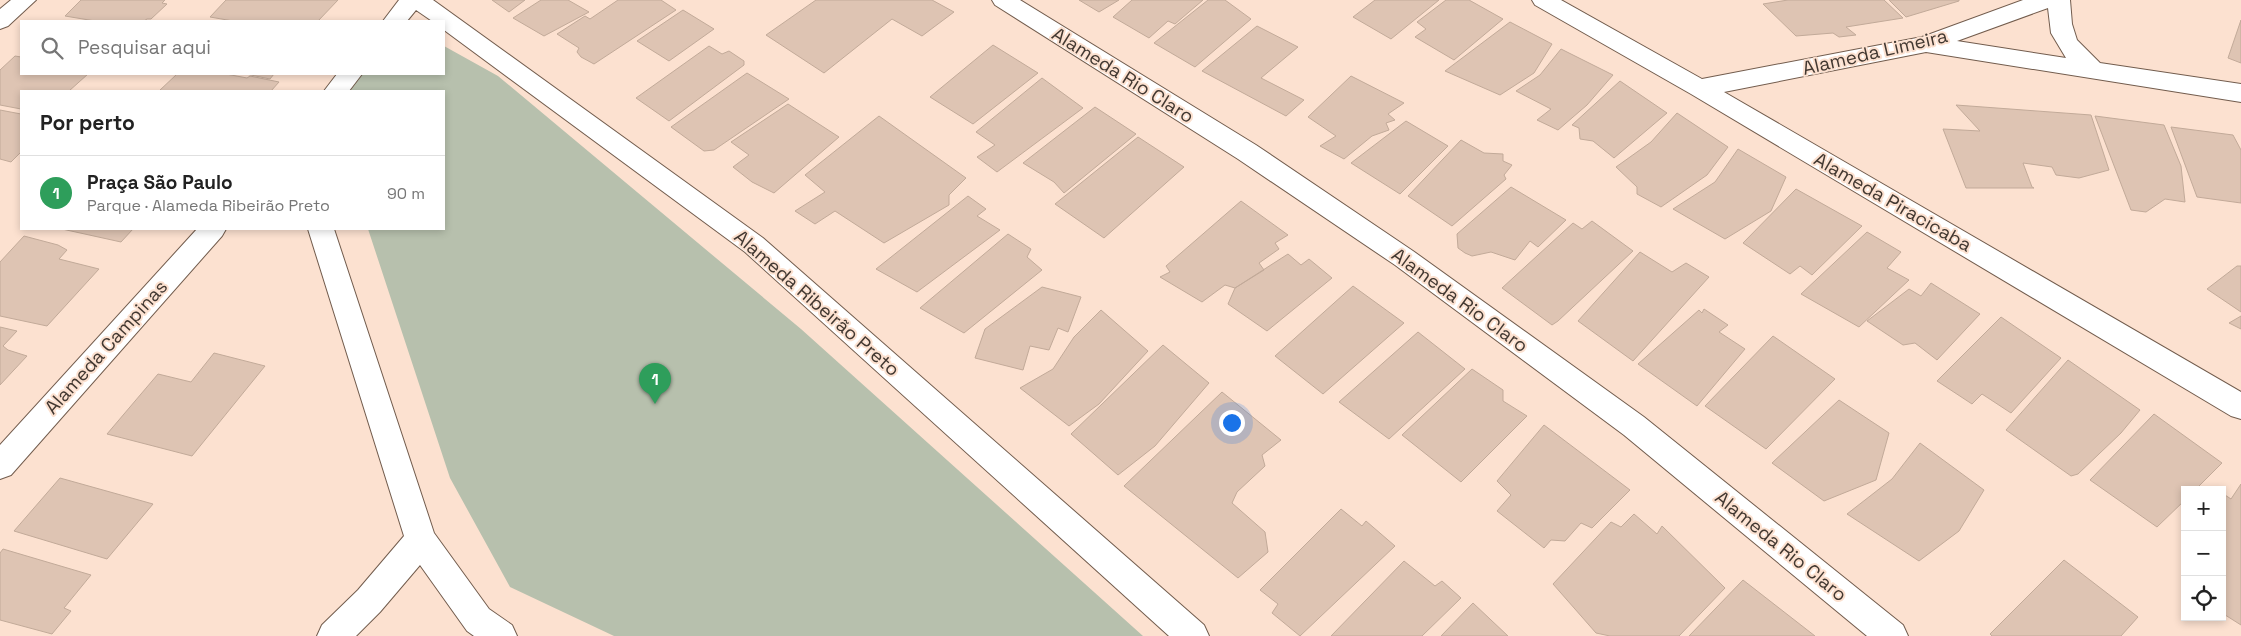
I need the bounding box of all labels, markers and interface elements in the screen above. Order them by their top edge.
search box [20,20,445,75]
street label: Alameda Rio Claro [1047,21,1199,129]
street label: Alameda Limeira [1800,23,1950,81]
icon: search [38,34,66,62]
text: Pesquisar aqui [78,35,211,60]
text: Por perto [40,109,135,136]
street label: Alameda Piracicaba [1810,147,1976,257]
text: Praça São Paulo [87,170,233,195]
text: 1 [52,183,60,204]
text: 90 m [387,183,425,204]
text: Parque · Alameda Ribeirão Preto [87,195,330,216]
street label: Alameda Ribeirão Preto [729,224,905,382]
street label: Alameda Rio Claro [1387,242,1533,358]
street label: Alameda Campinas [39,275,173,419]
pin: 1 [639,363,671,404]
your location [1219,410,1245,436]
street label: Alameda Rio Claro [1710,485,1852,607]
map controls [2181,486,2226,621]
button: + [2181,486,2226,531]
button: − [2181,531,2226,576]
button: locate [2181,576,2226,621]

